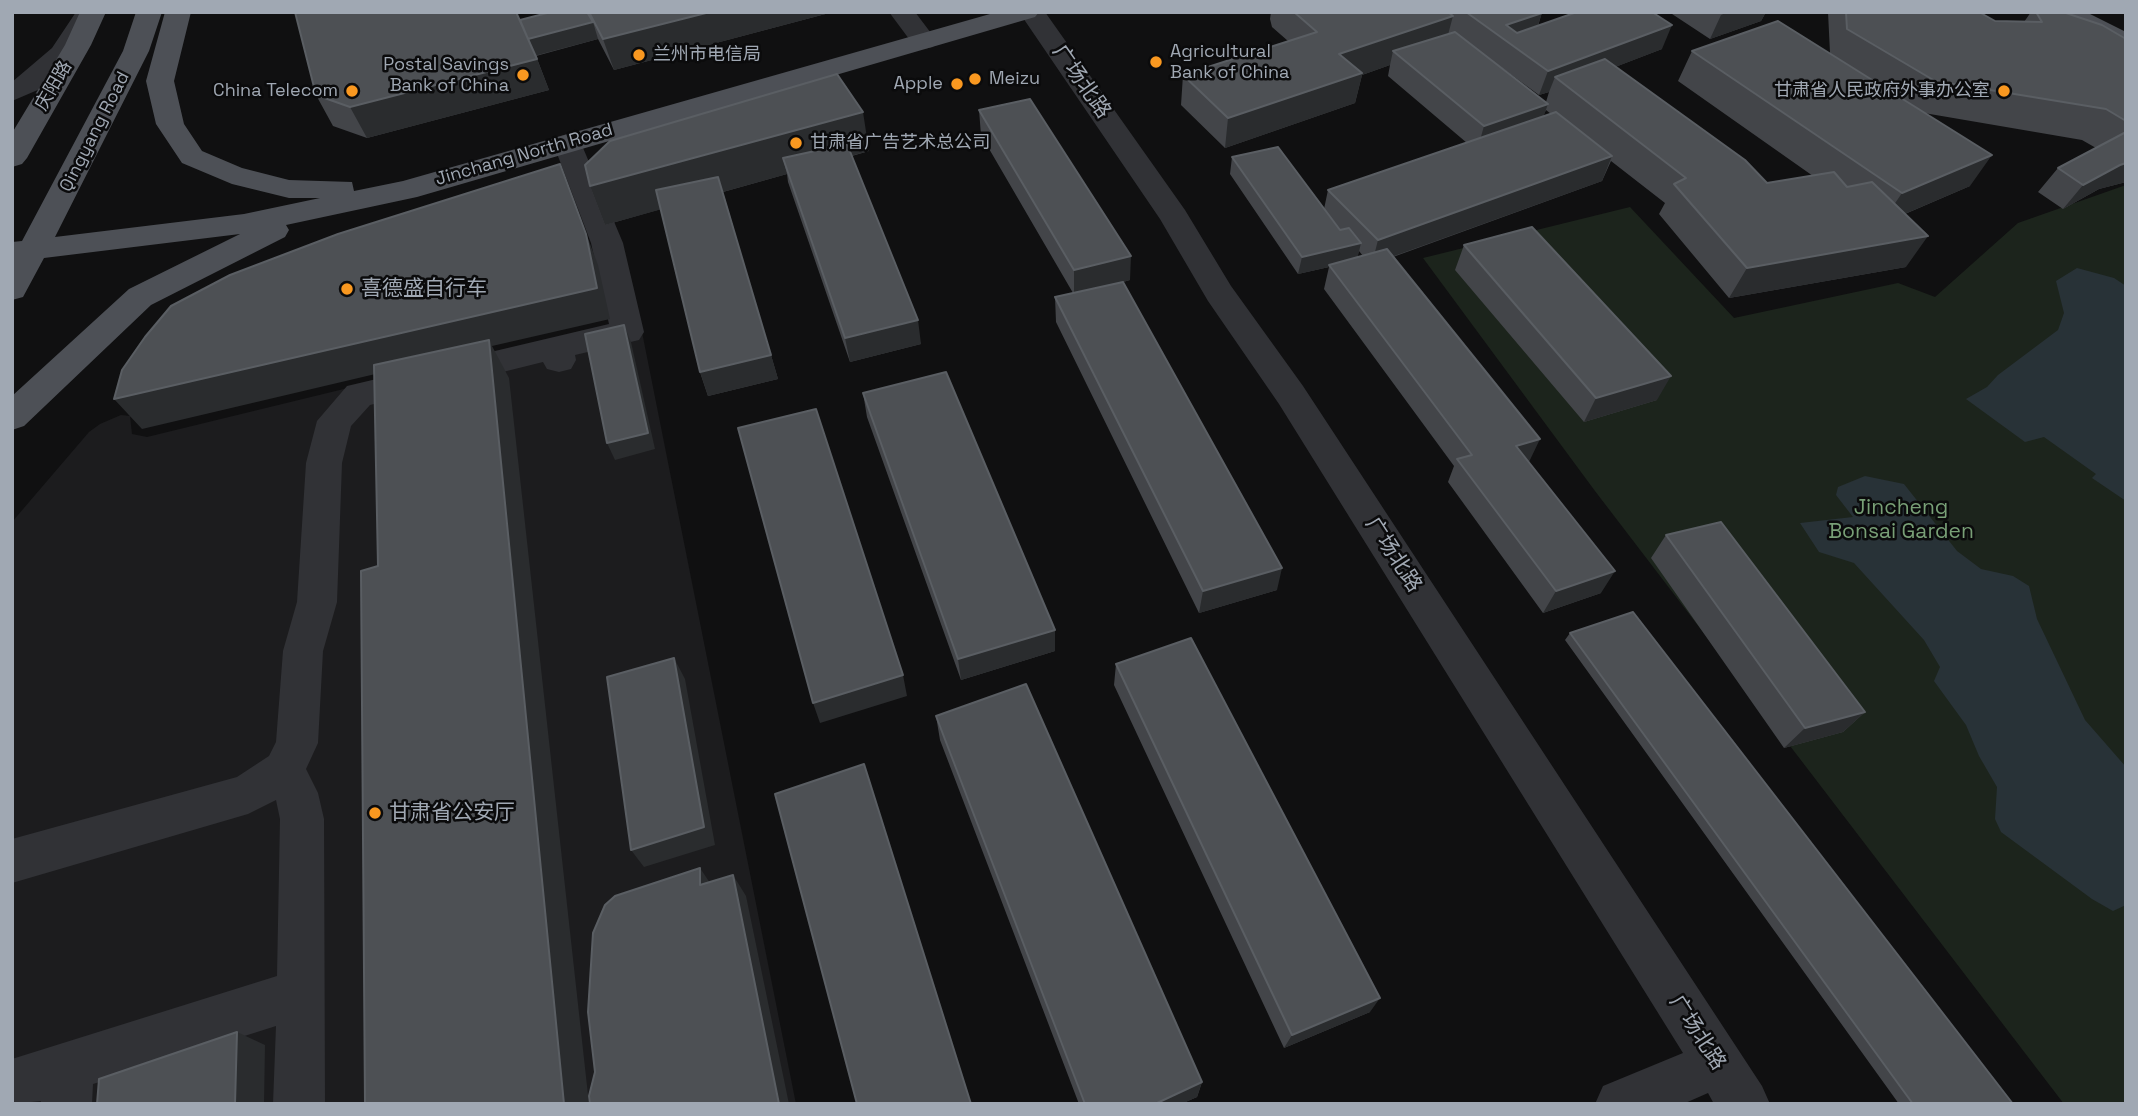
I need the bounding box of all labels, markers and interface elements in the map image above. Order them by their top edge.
street label: 广场北路 [1047,40,1115,124]
place label: Agricultural Bank of China [1170,41,1289,84]
place label: 兰州市电信局 [653,44,761,66]
marker: 兰州市电信局 [631,47,647,63]
place label: Postal Savings Bank of China [383,54,509,96]
marker: Agricultural Bank of China [1148,54,1164,70]
street label: 庆阳路 [31,57,77,115]
marker: Postal Savings Bank of China [515,67,531,83]
street label: Qingyang Road [55,68,135,196]
place label: Meizu [989,68,1040,90]
marker: Meizu [967,71,983,87]
place label: Apple [893,73,943,95]
marker: Apple [949,76,965,92]
place label: China Telecom [213,80,338,102]
place label: 甘肃省人民政府外事办公室 [1774,80,1990,102]
marker: China Telecom [344,83,360,99]
marker: 甘肃省人民政府外事办公室 [1996,83,2012,99]
street label: Jinchang North Road [433,119,615,191]
place label: 甘肃省广告艺术总公司 [810,132,990,154]
marker: 甘肃省广告艺术总公司 [788,135,804,151]
place label: 喜德盛自行车 [361,276,487,302]
marker: 喜德盛自行车 [339,281,355,297]
park label: Jincheng Bonsai Garden [1828,495,1974,545]
street label: 广场北路 [1360,513,1426,597]
place label: 甘肃省公安厅 [389,800,515,826]
marker: 甘肃省公安厅 [367,805,383,821]
street label: 广场北路 [1664,991,1730,1075]

